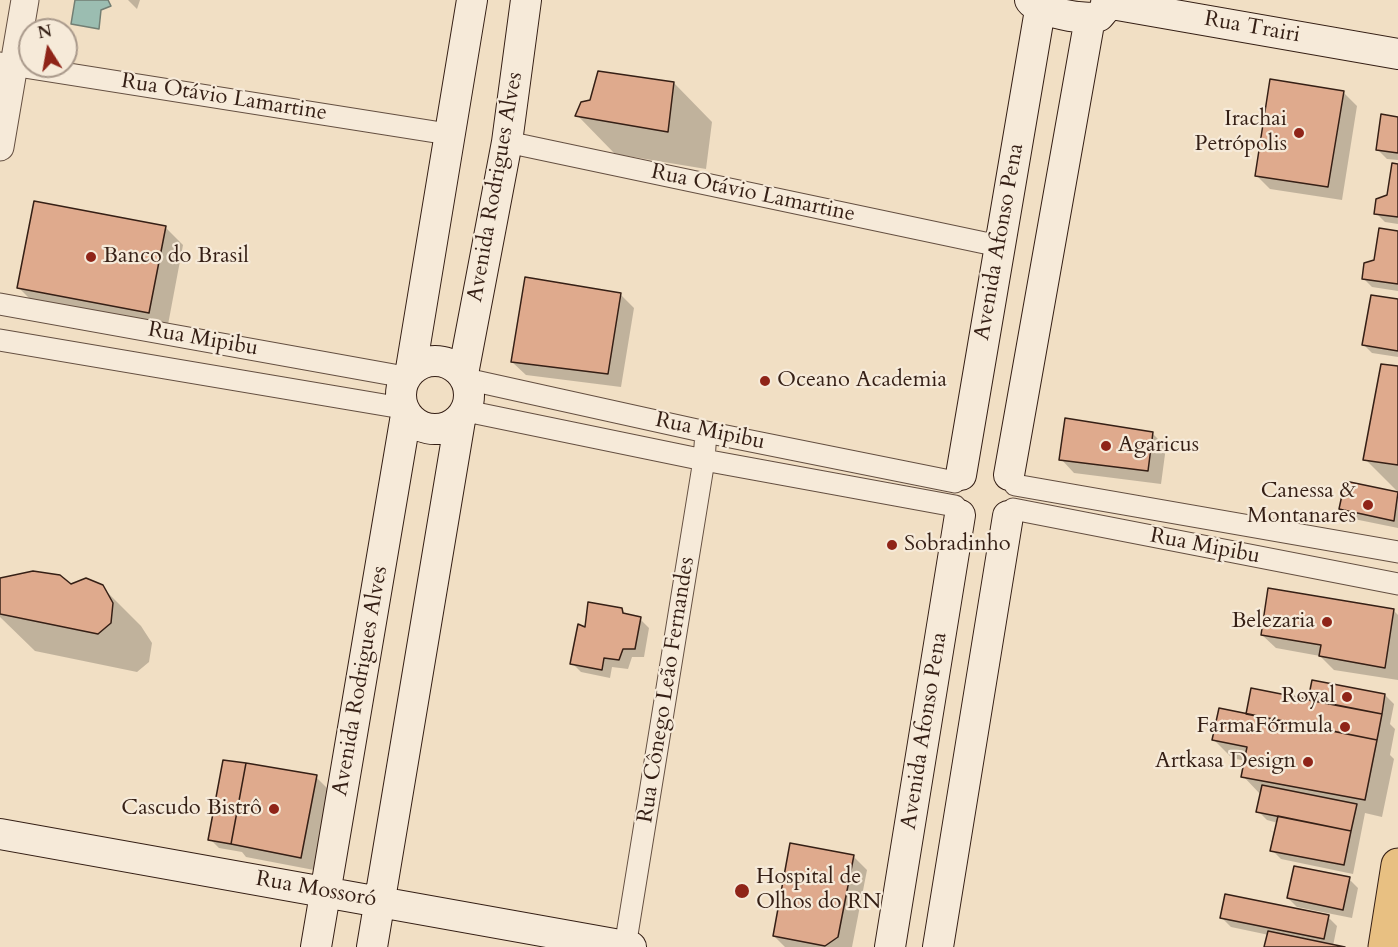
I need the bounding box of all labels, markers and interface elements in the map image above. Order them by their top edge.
street label: Rua Trairi [1202,7,1302,49]
north arrow [18,18,78,78]
text: N [36,20,54,44]
street label: Rua Otávio Lamartine [119,69,329,127]
street label: Avenida Rodrigues Alves [463,70,529,304]
place label: Irachai Petrópolis [1194,107,1287,158]
marker: Irachai Petrópolis [1292,126,1306,140]
street label: Avenida Afonso Pena [970,141,1030,343]
street label: Rua Otávio Lamartine [649,159,857,229]
place label: Banco do Brasil [103,244,249,270]
marker: Banco do Brasil [84,250,98,264]
street label: Rua Mipibu [146,317,260,363]
place label: Oceano Academia [777,368,947,394]
marker: Oceano Academia [758,374,772,388]
street label: Rua Mipibu [653,408,767,456]
place label: Agaricus [1118,433,1199,459]
marker: Agaricus [1099,439,1113,453]
place label: Canessa & Montanares [1247,479,1356,530]
marker: Canessa & Montanares [1361,498,1375,512]
street label: Rua Mipibu [1148,523,1262,571]
place label: Sobradinho [904,532,1011,558]
marker: Sobradinho [885,538,899,552]
street label: Rua Cônego Leão Fernandes [633,555,701,825]
street label: Avenida Rodrigues Alves [328,564,394,798]
place label: Belezaria [1231,609,1315,635]
marker: Belezaria [1320,615,1334,629]
street label: Avenida Afonso Pena [896,630,954,832]
place label: Royal [1281,684,1335,710]
marker: Royal [1340,690,1354,704]
place label: FarmaFórmula [1197,714,1333,740]
marker: FarmaFórmula [1338,720,1352,734]
place label: Artkasa Design [1155,749,1296,775]
marker: Artkasa Design [1301,755,1315,769]
place label: Cascudo Bistrô [121,796,262,822]
marker: Cascudo Bistrô [267,802,281,816]
place label: Hospital de Olhos do RN [756,865,881,916]
street label: Rua Mossoró [254,866,378,914]
marker: Hospital de Olhos do RN [733,882,751,900]

